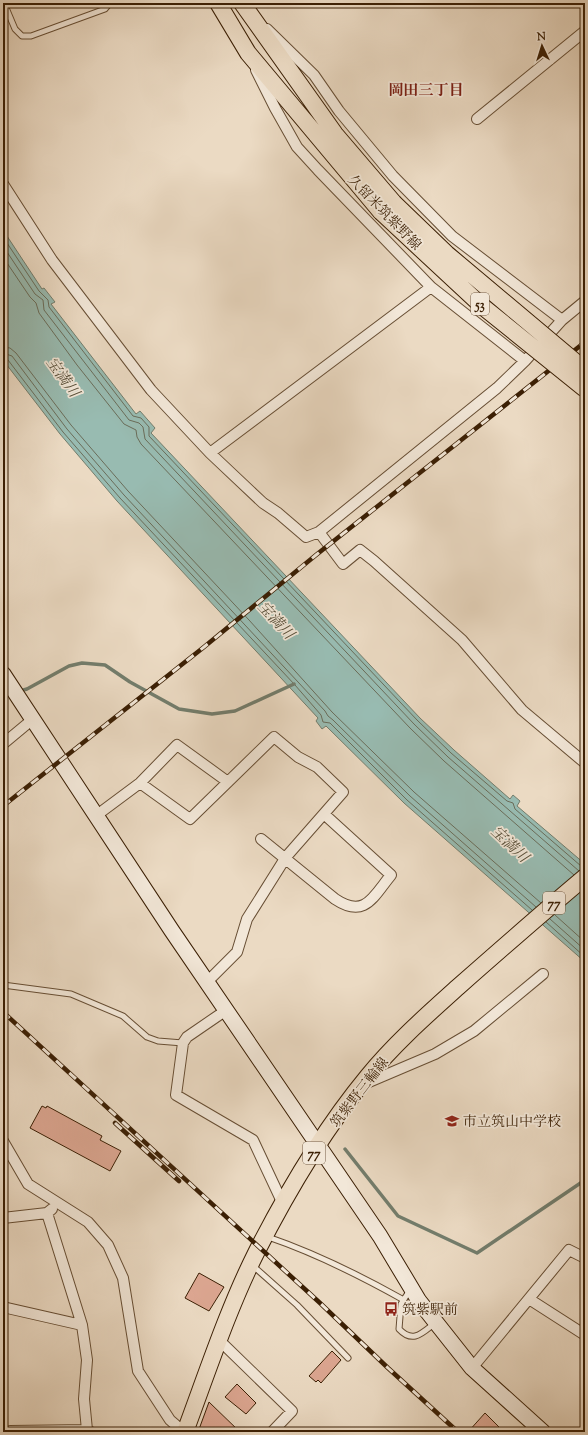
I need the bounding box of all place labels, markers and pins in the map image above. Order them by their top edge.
school or university icon: 市立筑山中学校 [444,1113,460,1129]
place label: 市立筑山中学校 [463,1113,561,1133]
bus stop icon: 筑紫駅前 [383,1301,399,1317]
place label: 筑紫駅前 [402,1301,458,1321]

